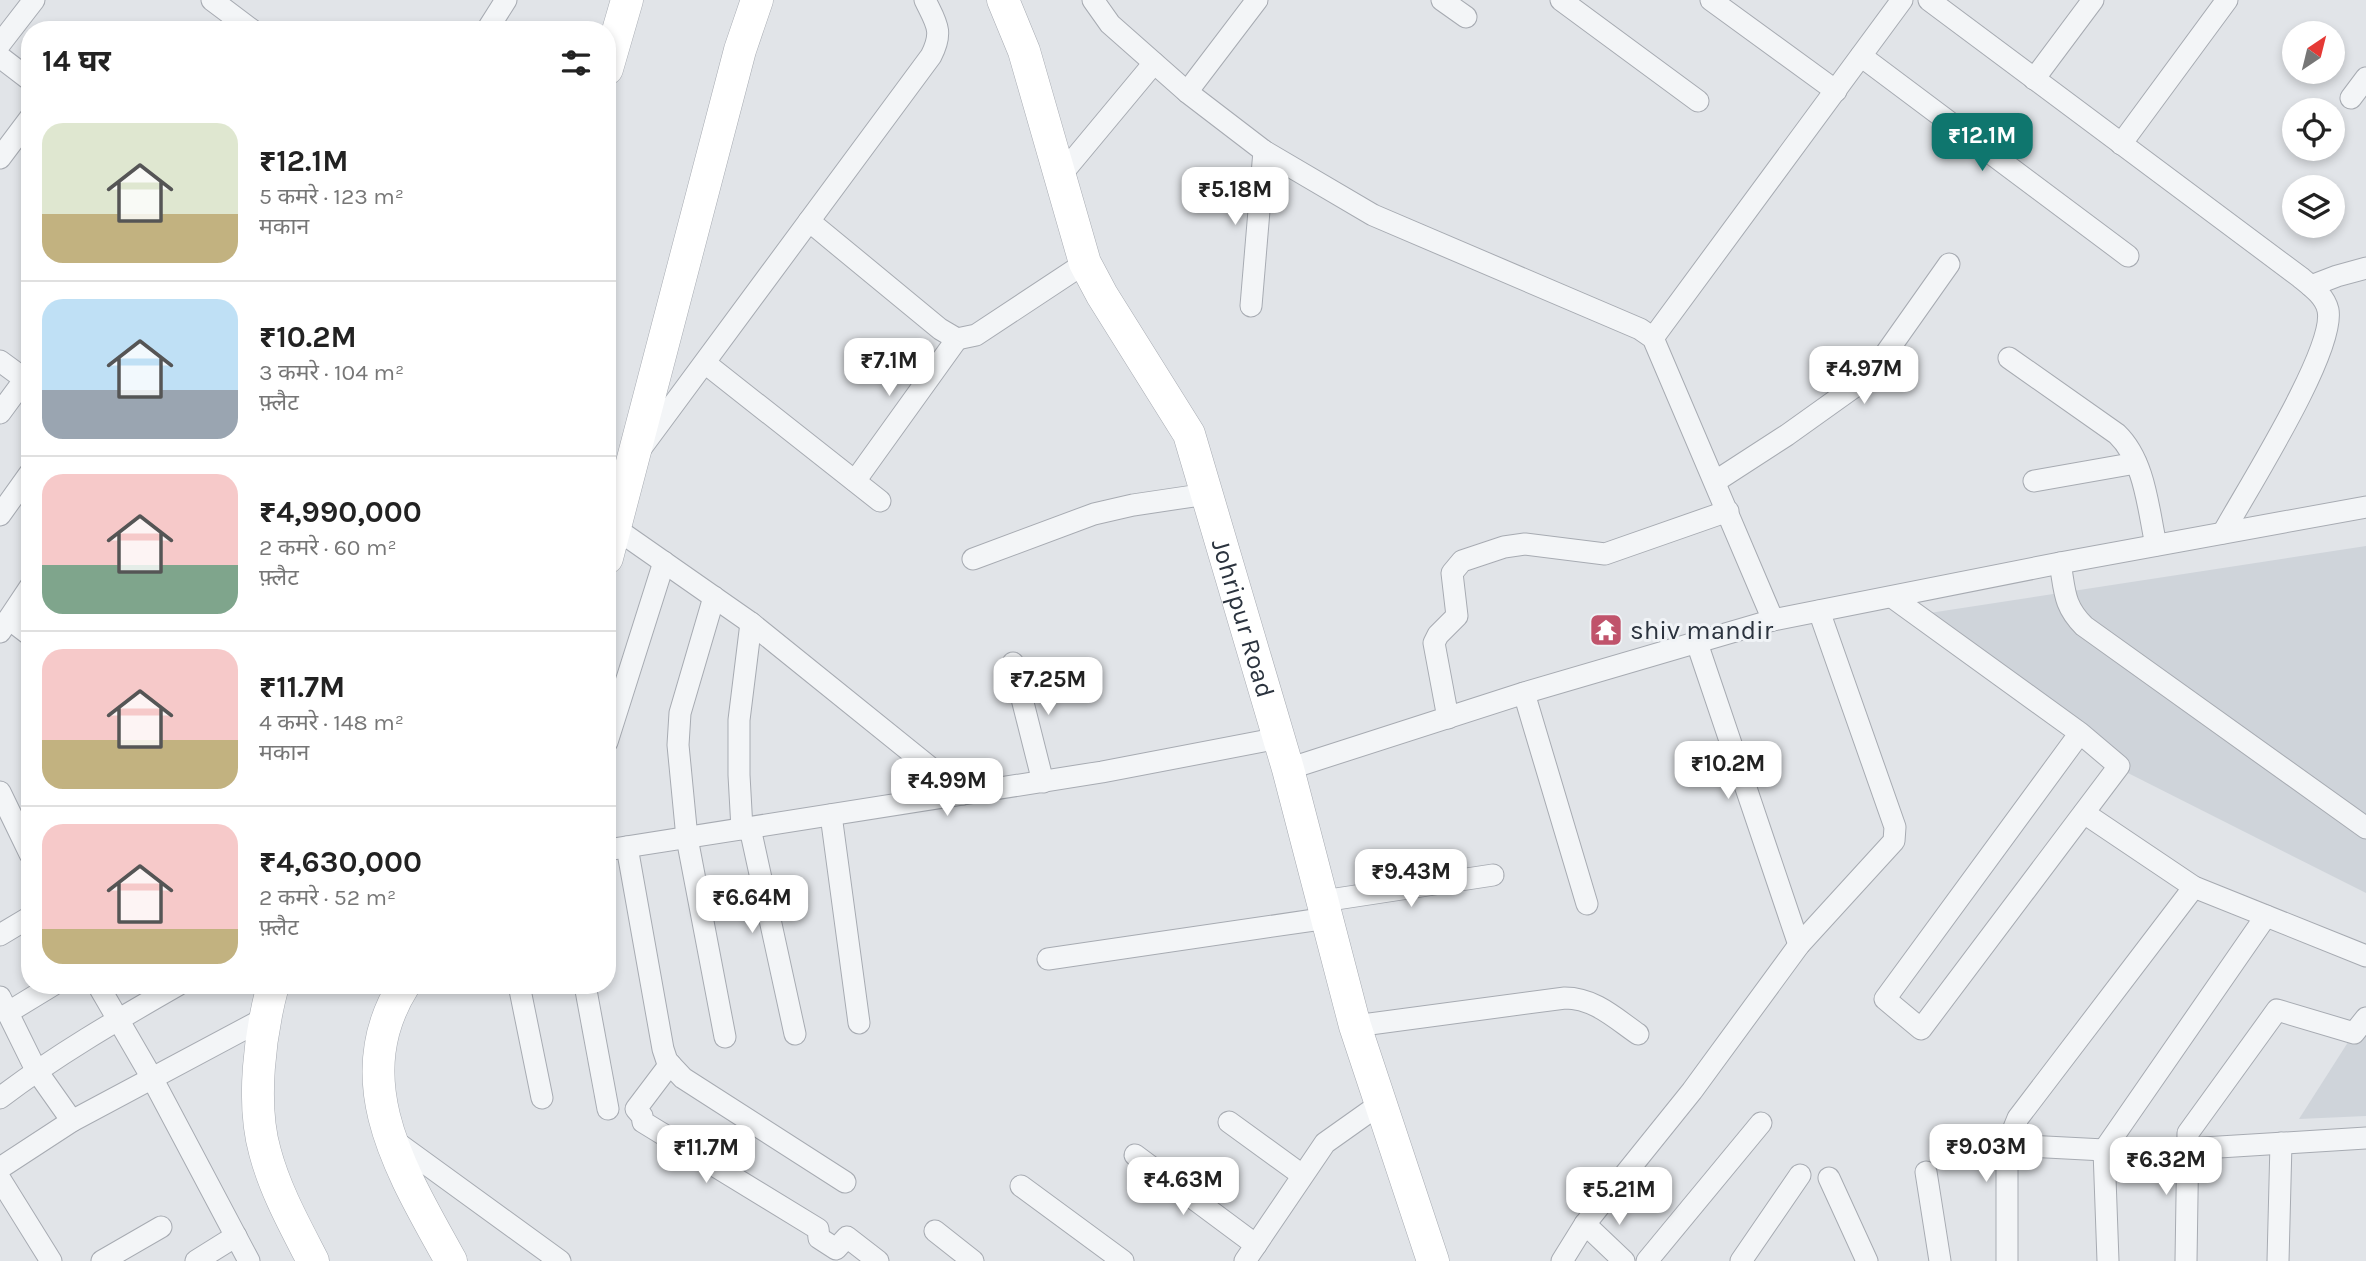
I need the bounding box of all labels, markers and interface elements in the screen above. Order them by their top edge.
north arrow [2282,21,2345,84]
map controls [2282,21,2345,238]
text: 14 घर [42,43,111,79]
icon: filters [557,44,595,82]
button: locate [2282,98,2345,161]
pin: ₹12.1M [1925,114,2039,173]
text: ₹12.1M [1948,122,2016,149]
text: ₹12.1M [259,143,348,179]
icon: home [98,151,182,235]
pin: ₹5.18M [1178,168,1292,227]
button: layers [2282,175,2345,238]
text: ₹5.18M [1198,176,1272,203]
text: 5 कमरे · 123 m² [259,183,404,210]
text: मकान [259,213,309,240]
text: ₹10.2M [259,319,357,355]
icon: home [98,327,182,411]
pin: ₹7.1M [840,338,938,398]
pin: ₹4.97M [1807,346,1921,406]
text: ₹7.1M [860,347,918,374]
text: ₹4.97M [1825,355,1903,382]
text: 3 कमरे · 104 m² [259,359,404,386]
text: फ़्लैट [259,389,299,416]
text: ₹4,990,000 [259,494,422,530]
icon: home [98,502,182,586]
text: 2 कमरे · 60 m² [259,534,397,561]
street label: Johripur Road [1205,535,1282,701]
text: फ़्लैट [259,564,299,591]
temple icon: shiv mandir [1587,611,1625,649]
place label: shiv mandir [1630,615,1774,646]
pin: ₹7.25M [991,658,1105,717]
text: ₹7.25M [1010,666,1086,693]
text: ₹11.7M [259,669,345,705]
icon: home [98,677,182,761]
text: 4 कमरे · 148 m² [259,709,404,736]
text: मकान [259,739,309,766]
pin: ₹10.2M [1671,742,1785,801]
text: ₹10.2M [1691,750,1765,777]
pin: ₹4.99M [890,758,1004,818]
text: ₹4.99M [907,767,987,794]
text: ₹4,630,000 [259,844,422,880]
pin: ₹9.43M [1354,850,1468,909]
icon: home [98,852,182,936]
text: ₹9.43M [1371,858,1451,885]
pin: ₹6.64M [695,876,809,935]
text: 2 कमरे · 52 m² [259,884,396,911]
text: ₹6.64M [712,884,792,911]
text: फ़्लैट [259,914,299,941]
pin: ₹9.03M [1929,1124,2043,1184]
pin: ₹11.7M [649,1126,763,1185]
text: ₹9.03M [1945,1133,2027,1160]
text: ₹11.7M [673,1134,739,1161]
pin: ₹6.32M [2109,1138,2223,1197]
text: ₹6.32M [2126,1146,2206,1173]
pin: ₹4.63M [1126,1158,1240,1217]
text: ₹4.63M [1143,1166,1223,1193]
pin: ₹5.21M [1562,1168,1676,1227]
text: ₹5.21M [1582,1176,1656,1203]

